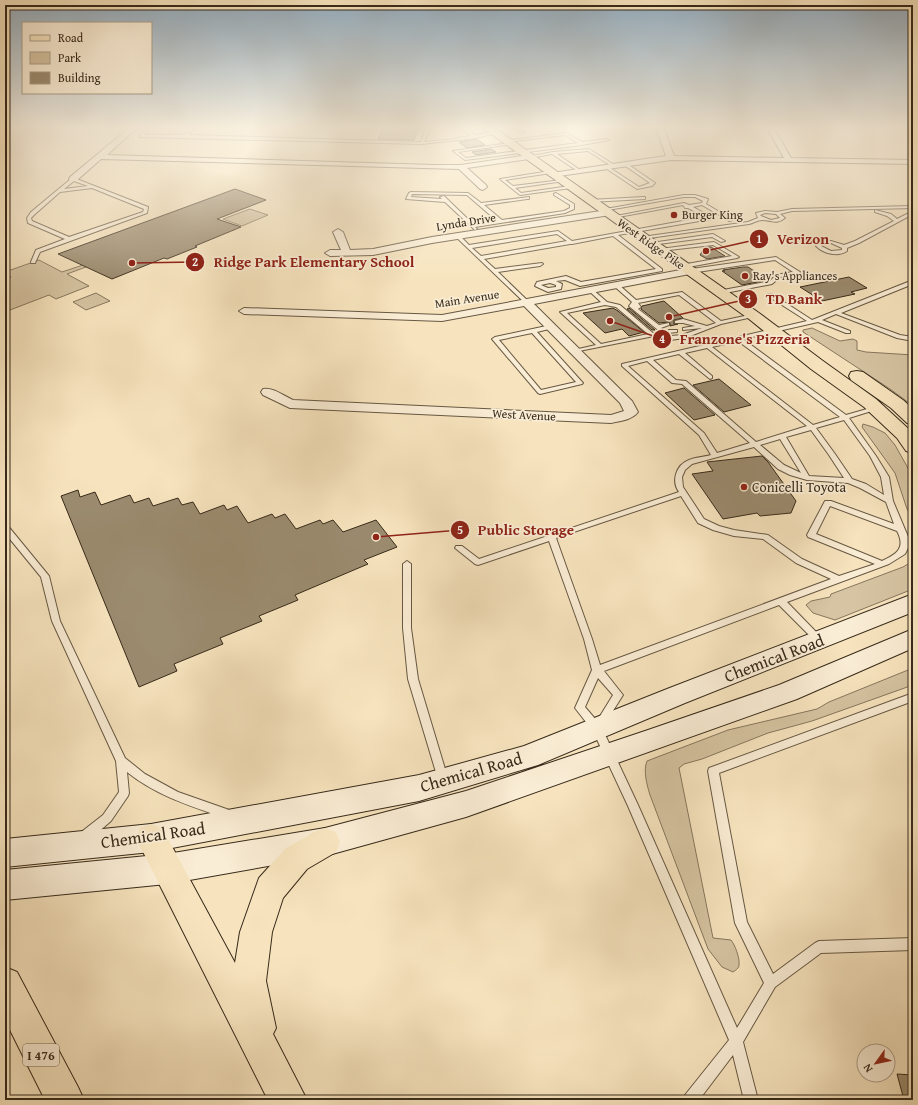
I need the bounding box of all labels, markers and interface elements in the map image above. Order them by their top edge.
legend [22,22,152,94]
text: Road [58,29,84,46]
text: Park [58,49,82,66]
text: Building [58,69,101,86]
place label: Burger King [682,206,743,223]
street label: Lynda Drive [435,208,497,235]
marker: Burger King [669,210,679,220]
street label: West Ridge Pike [614,214,689,273]
callout: Verizon [749,225,837,252]
text: Verizon [777,228,829,249]
text: 1 [756,230,762,247]
callout: Ridge Park Elementary School [185,248,422,275]
text: Ridge Park Elementary School [214,251,415,272]
text: 2 [192,253,198,270]
place label: Ray's Appliances [753,267,837,284]
marker: Ray's Appliances [740,271,750,281]
street label: Main Avenue [433,285,501,312]
callout: TD Bank [738,286,830,313]
text: TD Bank [766,288,823,309]
text: 3 [745,290,751,307]
callout: Franzone's Pizzeria [652,326,819,353]
text: Franzone's Pizzeria [680,328,811,349]
text: 4 [659,330,665,347]
street label: West Avenue [492,404,557,425]
place label: Conicelli Toyota [752,477,846,497]
marker: Conicelli Toyota [739,482,749,492]
callout: Public Storage [450,517,582,544]
text: Public Storage [478,519,574,540]
text: 5 [457,521,463,538]
street label: Chemical Road [720,627,827,688]
street label: Chemical Road [417,745,525,798]
street label: Chemical Road [99,815,207,854]
north arrow [856,1043,896,1083]
road number: I 476 [23,1044,59,1066]
text: N [859,1060,876,1076]

